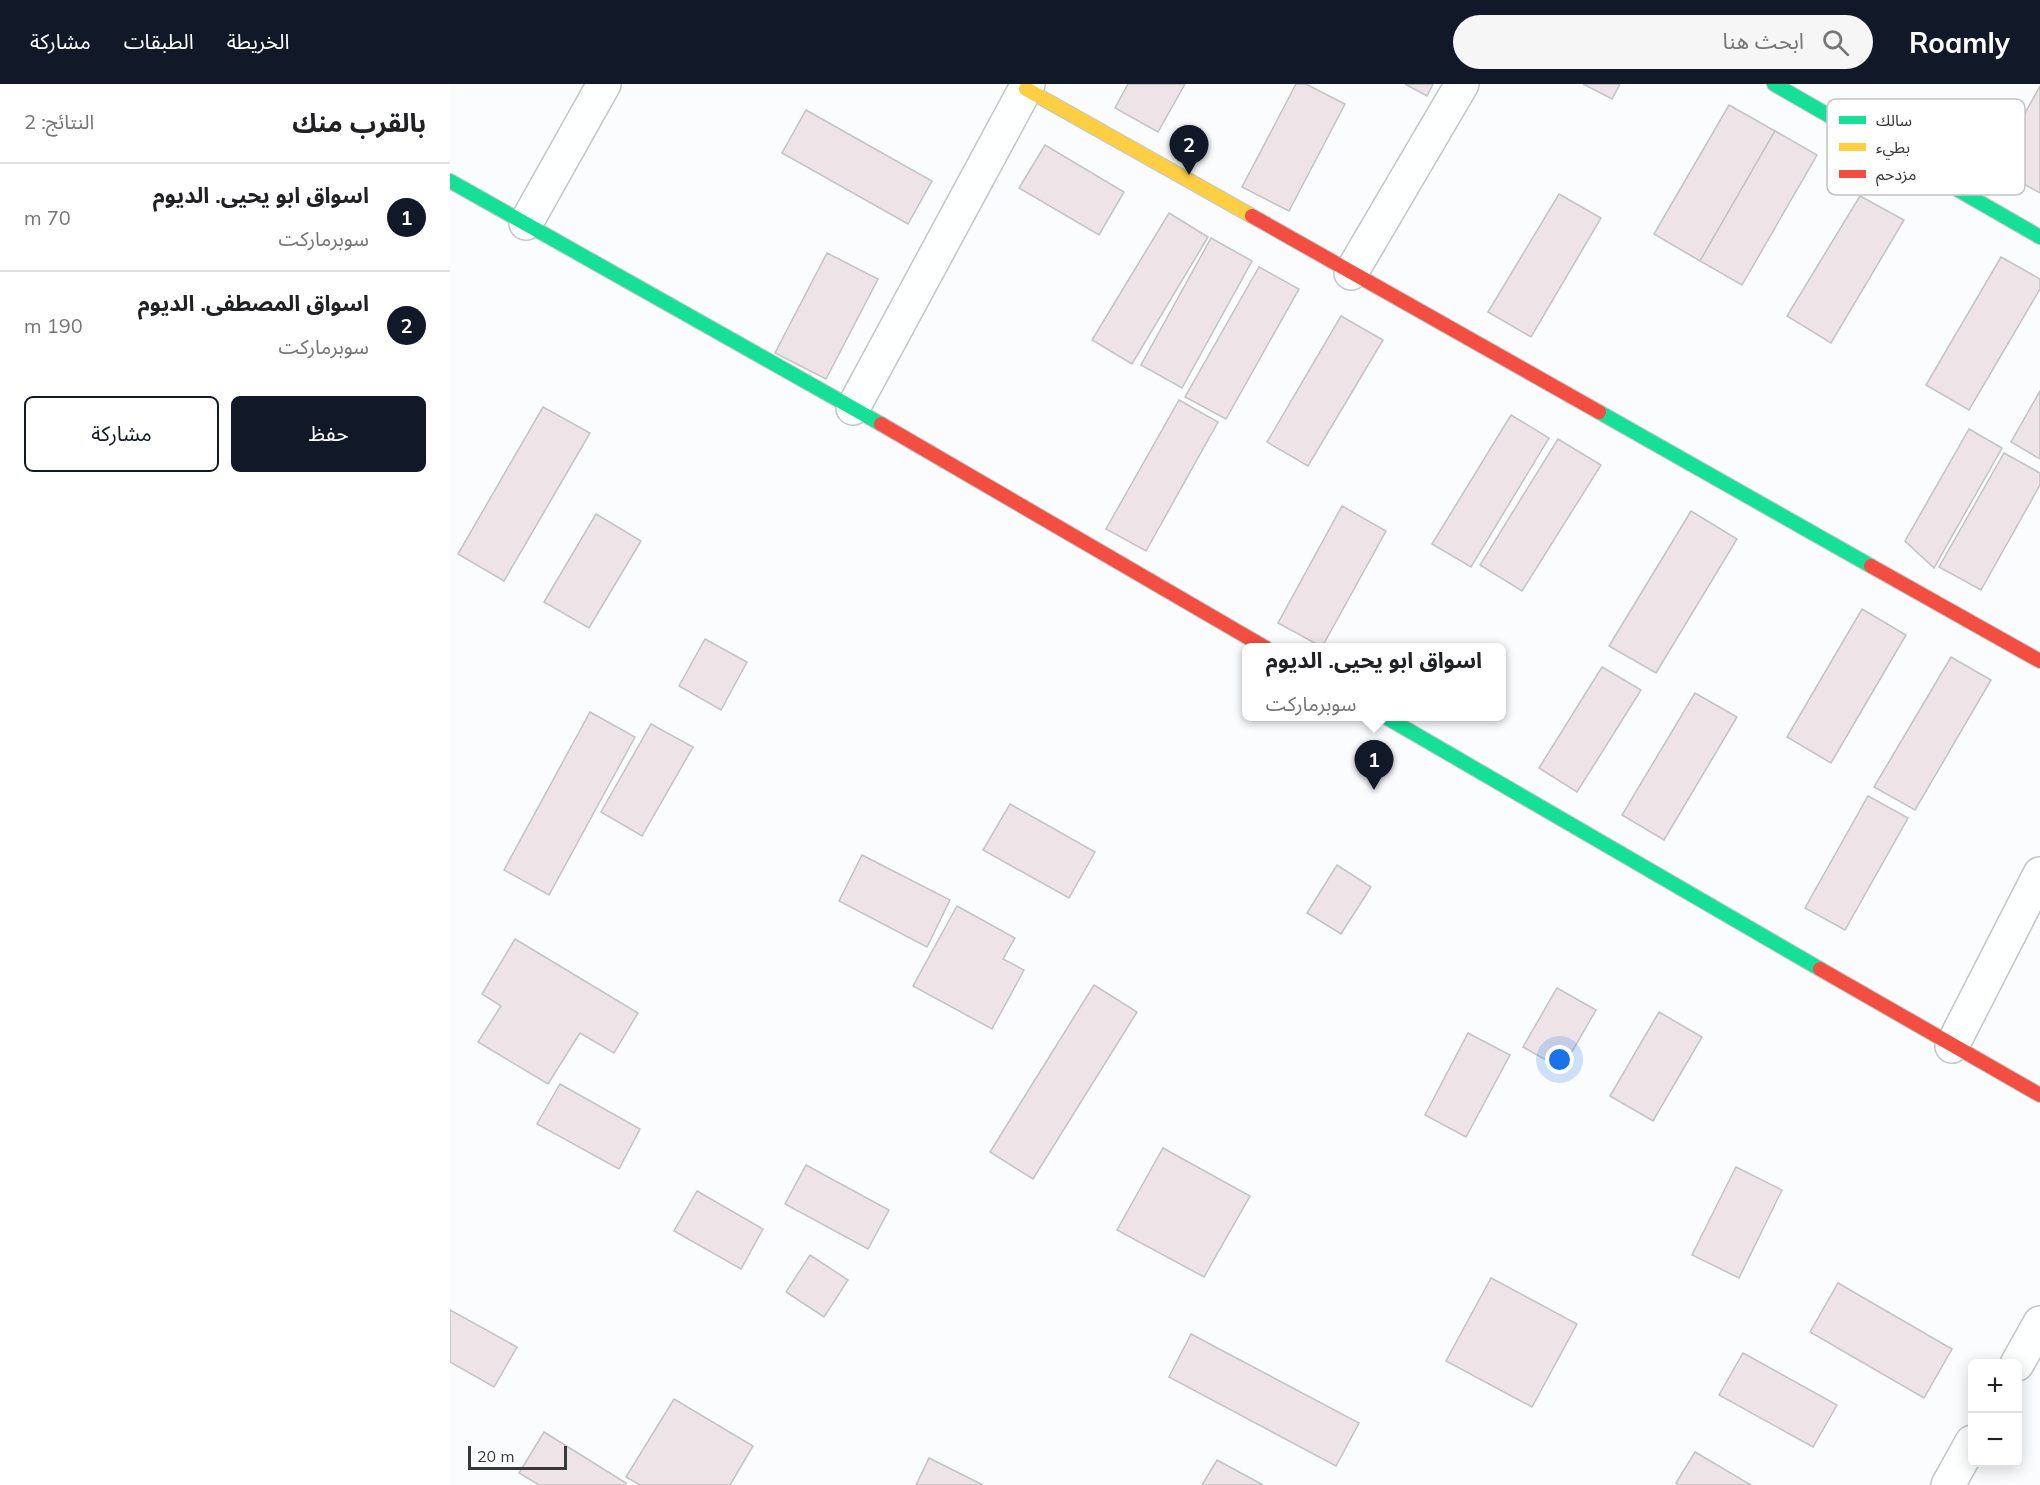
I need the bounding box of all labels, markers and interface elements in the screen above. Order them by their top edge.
search box [1453,15,1873,69]
text: Roamly [1909,25,2010,60]
icon: search [1819,26,1852,59]
text: ابحث هنا [1723,27,1804,55]
text: مشاركة [30,28,91,54]
text: الطبقات [124,28,194,54]
text: الخريطة [227,28,290,54]
legend [1827,99,2025,195]
text: بالقرب منك [292,106,426,139]
text: النتائج: 2 [24,109,94,134]
text: سالك [1876,110,1912,130]
pin: 2 [1170,126,1208,175]
text: بطيء [1876,137,1910,160]
text: مزدحم [1876,164,1916,187]
text: اسواق ابو يحيى. الديوم [153,181,369,209]
text: 70 m [24,205,71,230]
text: 1 [401,205,413,230]
text: سوبرماركت [278,226,369,251]
text: اسواق المصطفى. الديوم [138,289,369,317]
text: 190 m [24,313,83,338]
text: 2 [401,313,413,338]
text: سوبرماركت [278,334,369,359]
button: مشاركة [24,396,219,472]
button: حفظ [231,396,426,472]
popup [1242,643,1506,721]
text: اسواق ابو يحيى. الديوم [1266,646,1482,674]
text: سوبرماركت [1266,691,1356,716]
pin: 1 [1354,740,1394,790]
your location [1545,1045,1574,1074]
map controls [1968,1359,2022,1467]
button: + [1968,1359,2022,1413]
button: − [1968,1413,2022,1467]
scale bar [468,1443,567,1470]
text: 20 m [477,1446,514,1466]

